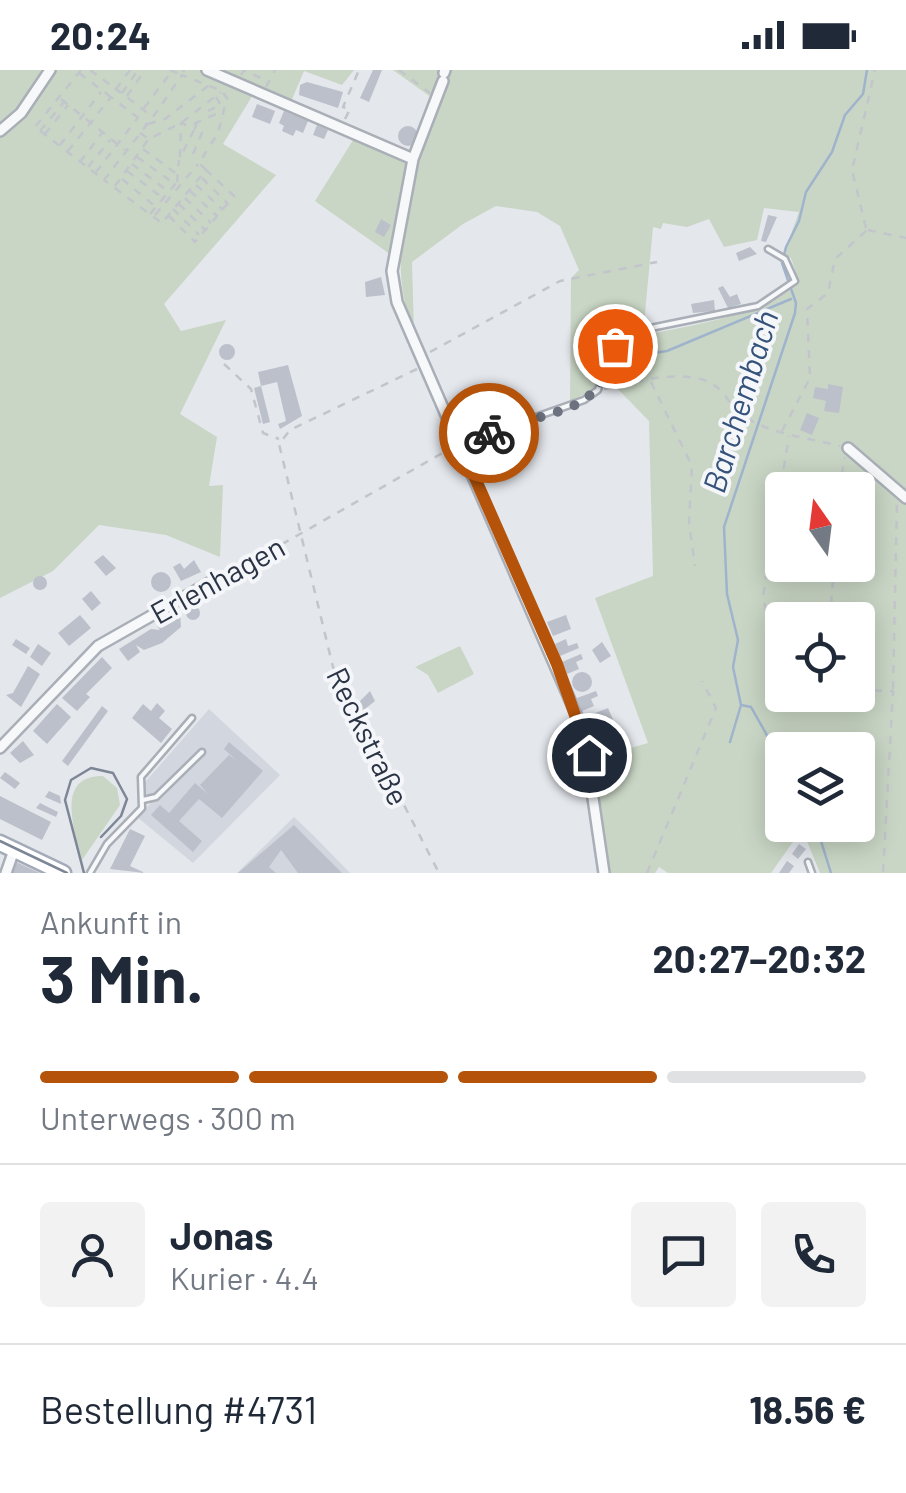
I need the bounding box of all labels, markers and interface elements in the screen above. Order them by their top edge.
text: 20:24 [50,12,151,58]
pin [573,304,658,389]
water label: Barchembach [693,305,785,497]
icon: bag [588,319,643,374]
courier [439,383,539,483]
icon: bike [462,406,517,461]
north arrow [765,472,875,582]
map controls [765,472,875,842]
street label: Erlenhagen [144,527,290,631]
button: locate [765,602,875,712]
street label: Reckstraße [320,661,418,811]
pin [547,713,632,798]
icon: home [562,728,617,783]
button: layers [765,732,875,842]
text: Ankunft in [40,902,182,940]
text: 20:27–20:32 [652,935,866,981]
text: 3 Min. [40,938,204,1016]
text: Unterwegs · 300 m [40,1098,296,1136]
button: person [40,1202,145,1307]
button: chat [631,1202,736,1307]
button: phone [761,1202,866,1307]
text: Jonas [170,1212,273,1258]
text: Kurier · 4.4 [170,1258,319,1296]
text: Bestellung #4731 [40,1386,317,1432]
text: 18.56 € [749,1386,866,1432]

